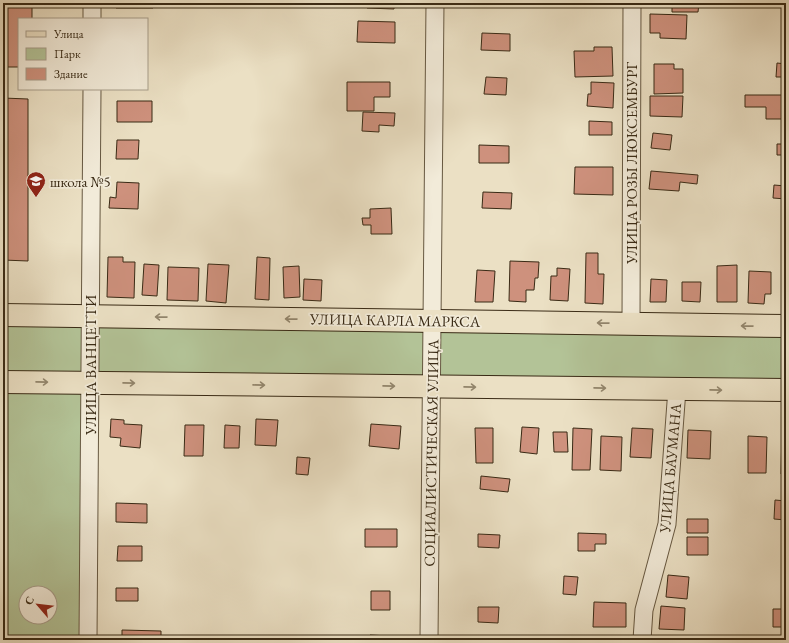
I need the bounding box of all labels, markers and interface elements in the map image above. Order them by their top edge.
legend [18,18,148,90]
text: Улица [53,26,84,42]
text: Парк [54,46,81,62]
street label: УЛИЦА РОЗЫ ЛЮКСЕМБУРГ [622,62,641,265]
text: Здание [54,66,88,82]
school or university icon: школа №5 [25,170,47,198]
place label: школа №5 [50,172,111,191]
street label: УЛИЦА ВАНЦЕТТИ [81,295,100,436]
street label: УЛИЦА КАРЛА МАРКСА [309,309,481,331]
one-way arrow [155,313,168,321]
one-way arrow [285,315,298,323]
one-way arrow [597,320,610,327]
one-way arrow [741,322,754,330]
street label: СОЦИАЛИСТИЧЕСКАЯ УЛИЦА [420,338,442,567]
one-way arrow [35,378,48,386]
one-way arrow [122,379,135,387]
one-way arrow [252,381,265,389]
one-way arrow [382,382,395,390]
one-way arrow [463,383,476,391]
one-way arrow [593,384,606,392]
one-way arrow [709,386,722,393]
street label: УЛИЦА БАУМАНА [655,402,685,535]
north arrow [18,585,58,625]
text: С [21,593,37,607]

